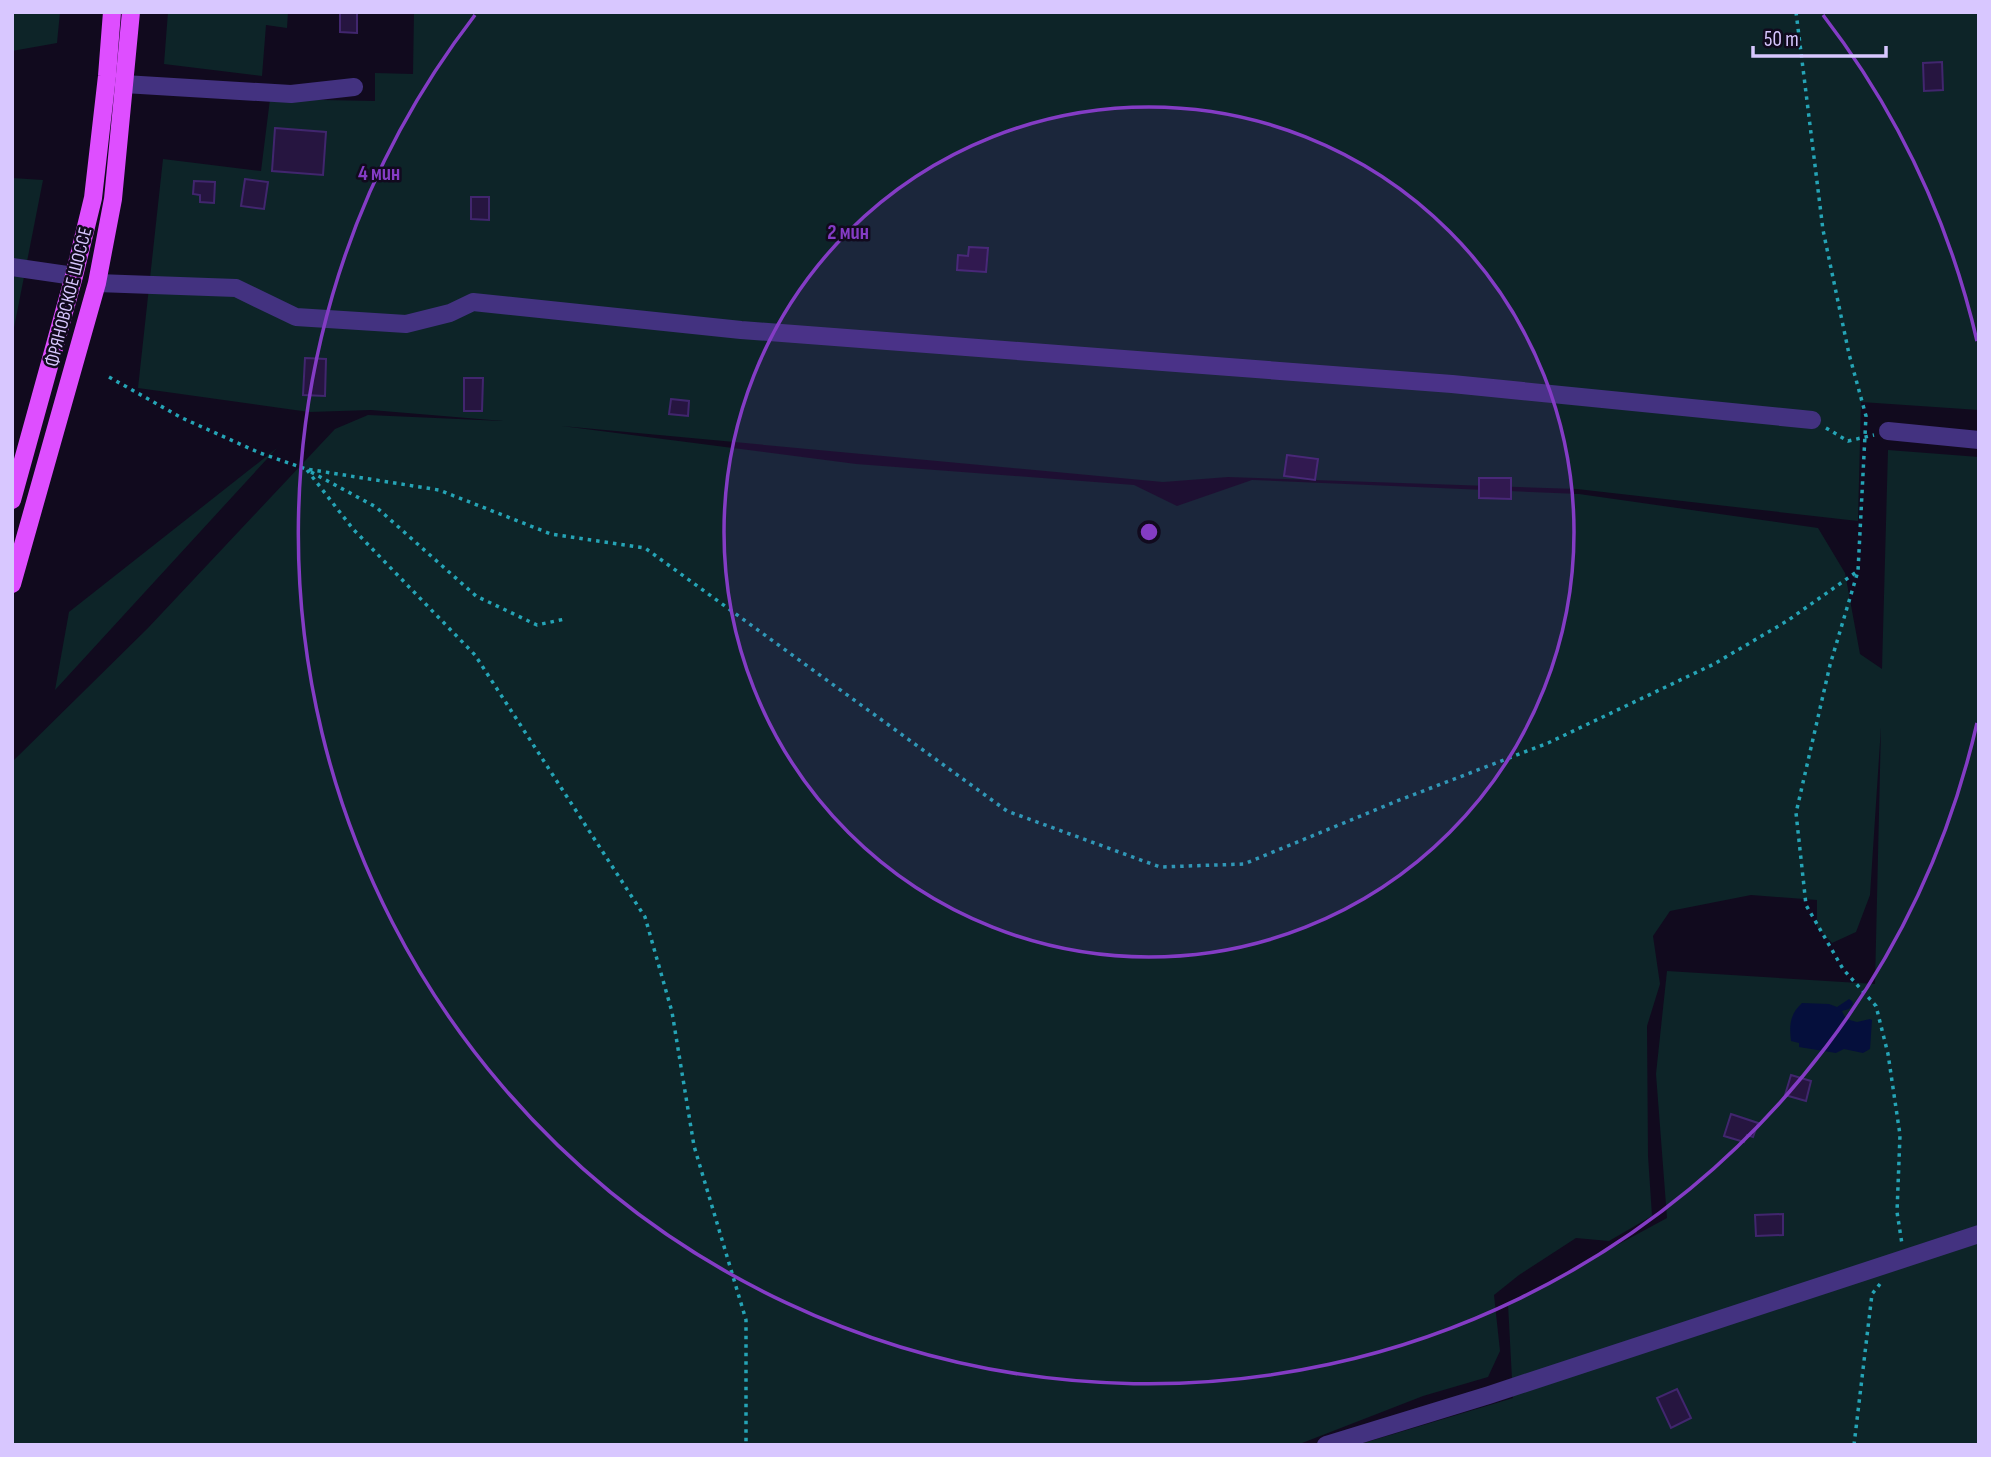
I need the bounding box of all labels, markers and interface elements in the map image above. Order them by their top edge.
scale bar [1753,14,1886,58]
text: 50 m [1764,27,1799,52]
text: 4 мин [358,161,400,186]
text: 2 мин [827,220,869,245]
street label: ФРЯНОВСКОЕ ШОССЕ [41,225,97,369]
centre of rings [1137,520,1161,544]

